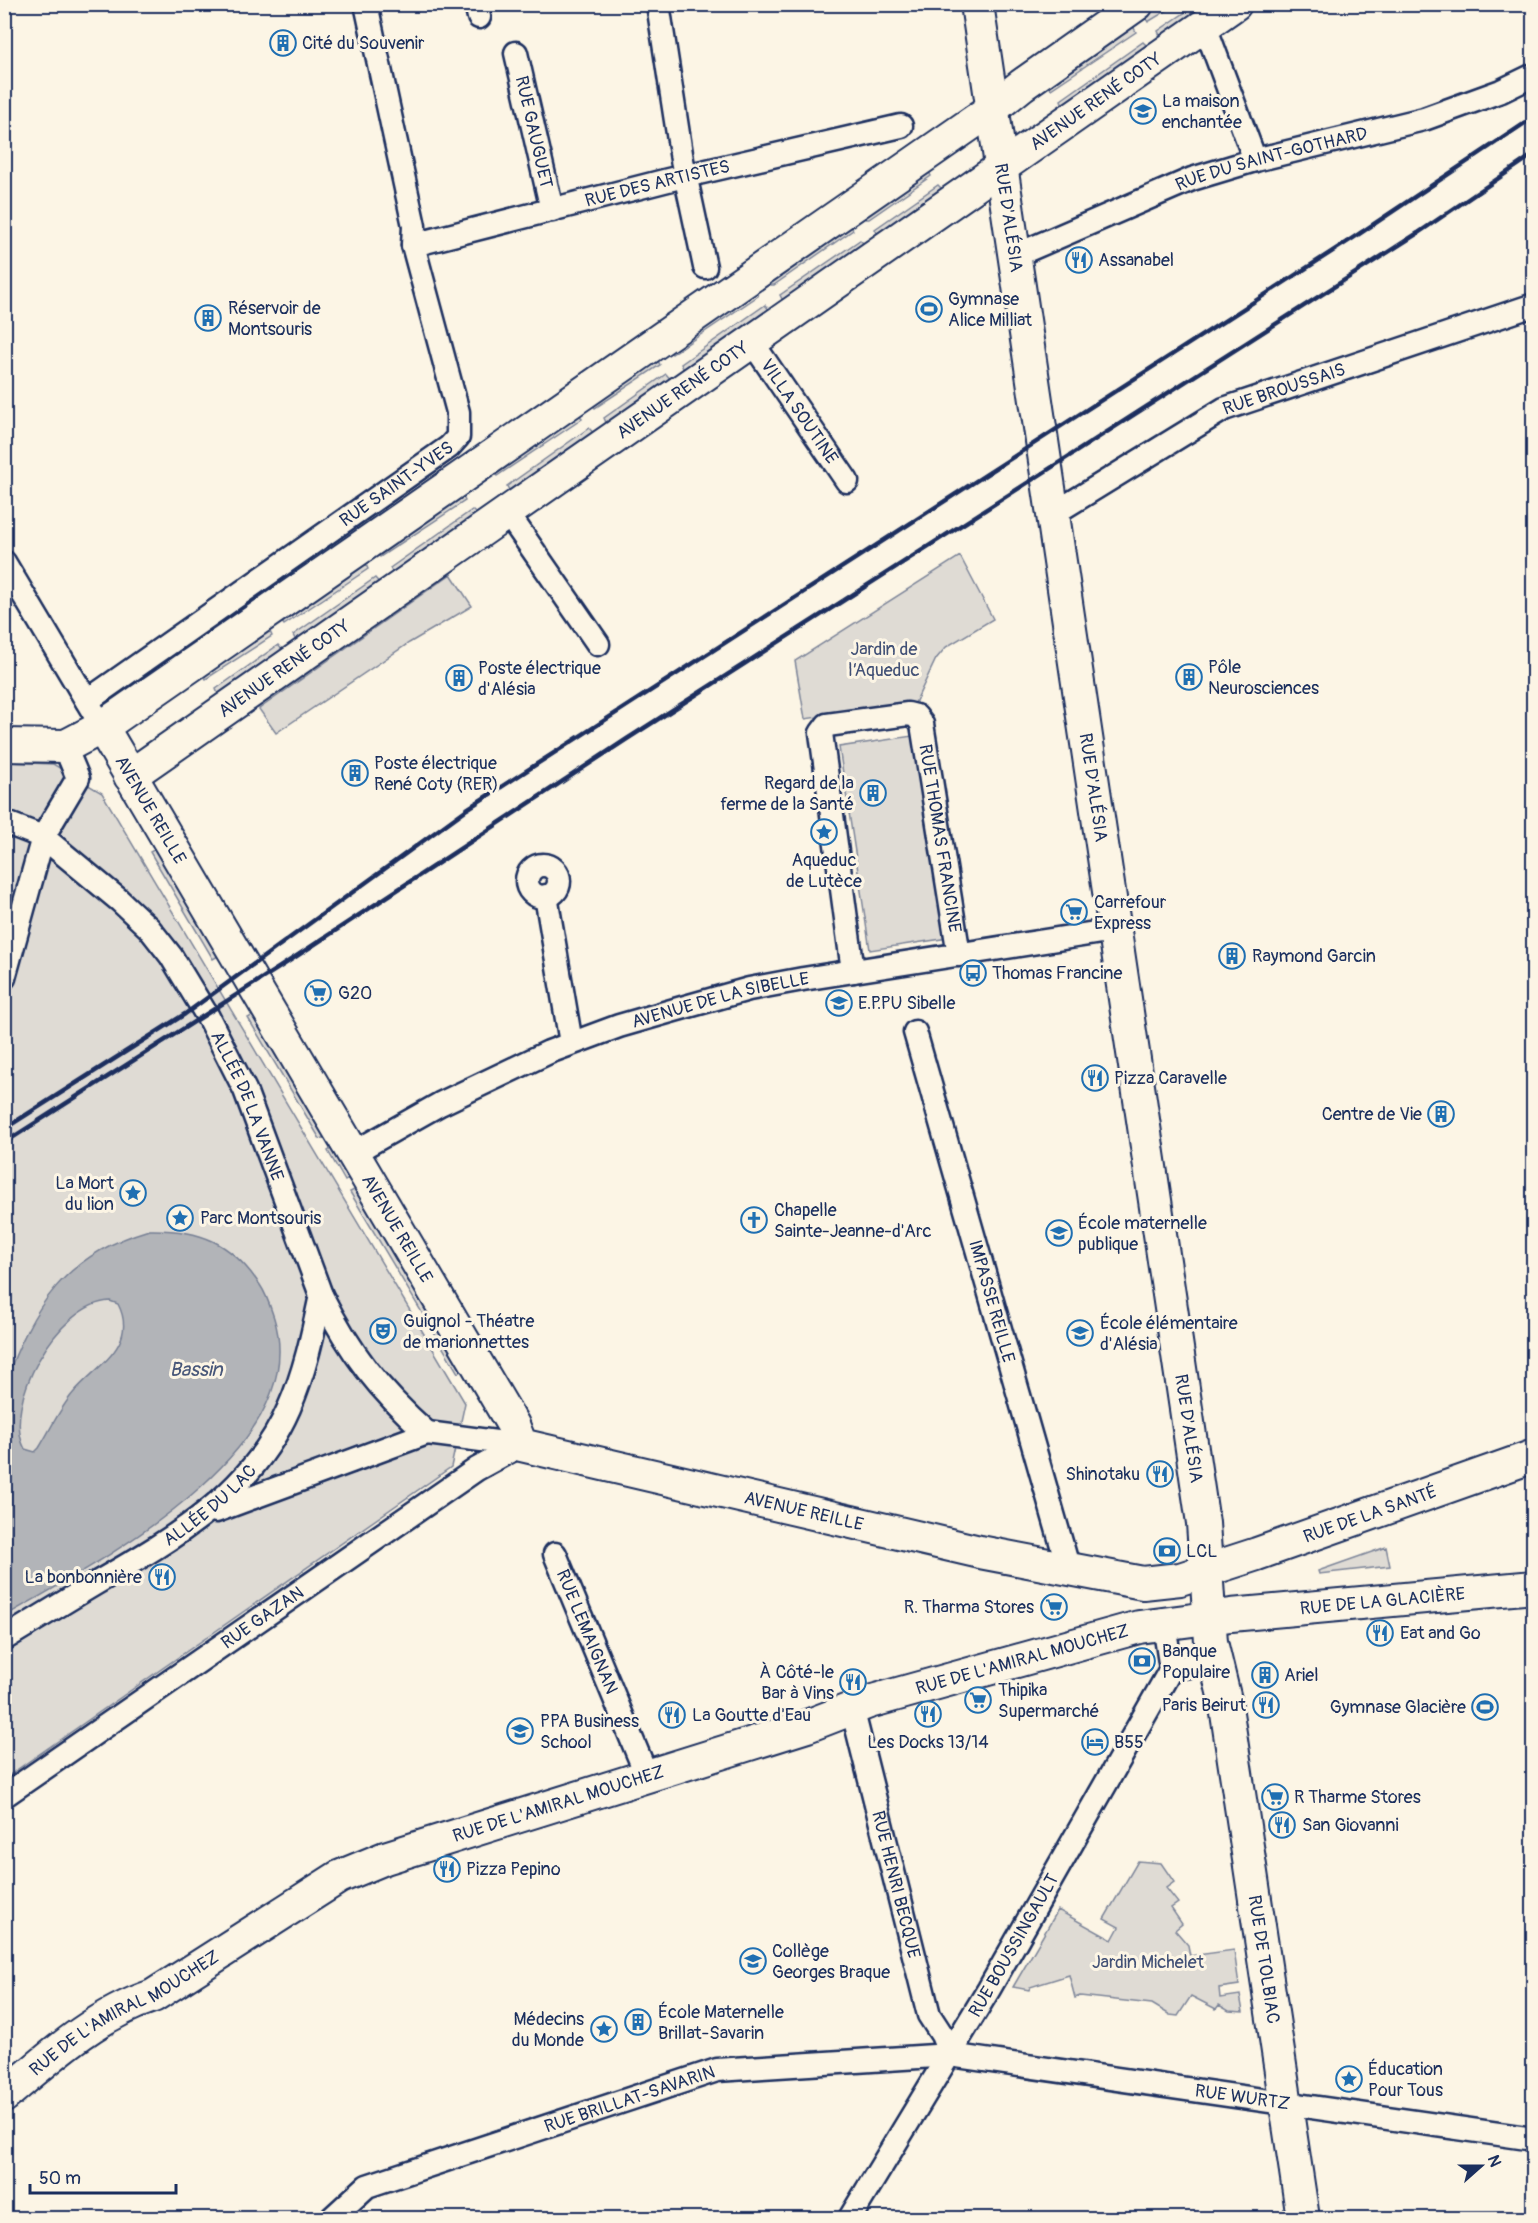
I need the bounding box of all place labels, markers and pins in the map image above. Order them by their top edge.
building icon: Cité du Souvenir [268,28,298,58]
place label: Cité du Souvenir [302,32,425,55]
place label: La maison enchantée [1162,90,1242,134]
school or university icon: La maison enchantée [1128,96,1158,126]
restaurant icon: Assanabel [1064,245,1094,275]
place label: Assanabel [1098,249,1174,272]
place label: Gymnase Alice Milliat [948,288,1033,332]
sports icon: Gymnase Alice Milliat [914,294,944,324]
place label: Réservoir de Montsouris [228,297,321,341]
building icon: Réservoir de Montsouris [193,303,223,333]
place label: Pôle Neurosciences [1208,656,1319,700]
place label: Poste électrique d'Alésia [478,657,601,701]
building icon: Pôle Neurosciences [1174,662,1204,692]
building icon: Poste électrique d'Alésia [444,663,474,693]
place label: Poste électrique René Coty (RER) [374,752,499,796]
building icon: Poste électrique René Coty (RER) [340,758,370,788]
place label: Regard de la ferme de la Santé [720,772,854,816]
building icon: Regard de la ferme de la Santé [858,778,888,808]
place icon: Aqueduc de Lutèce [809,817,839,847]
place label: Aqueduc de Lutèce [786,849,862,893]
place label: Carrefour Express [1094,891,1167,935]
supermarket icon: Carrefour Express [1059,897,1089,927]
building icon: Raymond Garcin [1217,941,1247,971]
place label: Raymond Garcin [1252,945,1376,968]
bus stop icon: Thomas Francine [958,958,988,988]
place label: Thomas Francine [992,962,1122,985]
supermarket icon: G20 [303,978,333,1008]
place label: G20 [338,982,372,1005]
school or university icon: E.P.PU Sibelle [824,988,854,1018]
place label: E.P.PU Sibelle [858,992,955,1015]
restaurant icon: Pizza Caravelle [1080,1063,1110,1093]
place label: Pizza Caravelle [1114,1067,1227,1090]
building icon: Centre de Vie [1426,1099,1456,1129]
place label: Centre de Vie [1322,1103,1422,1126]
place label: La Mort du lion [55,1172,115,1216]
place icon: La Mort du lion [118,1178,148,1208]
place label: Chapelle Sainte-Jeanne-d'Arc [774,1199,932,1243]
place icon: Parc Montsouris [165,1203,195,1233]
church icon: Chapelle Sainte-Jeanne-d'Arc [739,1205,769,1235]
place label: Parc Montsouris [200,1207,321,1230]
place label: École maternelle publique [1078,1212,1207,1256]
school or university icon: École maternelle publique [1044,1218,1074,1248]
place label: Guignol - Théatre de marionnettes [403,1310,534,1354]
place label: École élémentaire d'Alésia [1100,1312,1238,1356]
theatre icon: Guignol - Théatre de marionnettes [368,1316,398,1346]
school or university icon: École élémentaire d'Alésia [1065,1318,1095,1348]
restaurant icon: Shinotaku [1145,1459,1175,1489]
place label: Shinotaku [1065,1463,1140,1486]
bank icon: LCL [1152,1536,1182,1566]
place label: LCL [1186,1540,1217,1563]
restaurant icon: La bonbonnière [147,1562,177,1592]
place label: La bonbonnière [25,1566,142,1589]
supermarket icon: R. Tharma Stores [1039,1592,1069,1622]
place label: R. Tharma Stores [904,1596,1034,1619]
restaurant icon: Eat and Go [1365,1618,1395,1648]
place label: Eat and Go [1400,1622,1481,1645]
place label: Banque Populaire [1162,1640,1230,1684]
bank icon: Banque Populaire [1127,1646,1157,1676]
building icon: Ariel [1250,1660,1280,1690]
place label: À Côté-le Bar à Vins [759,1661,834,1705]
place label: Ariel [1284,1664,1318,1687]
restaurant icon: À Côté-le Bar à Vins [838,1667,868,1697]
place label: Thipika Supermarché [998,1679,1099,1723]
supermarket icon: Thipika Supermarché [963,1685,993,1715]
restaurant icon: Paris Beirut [1251,1690,1281,1720]
sports icon: Gymnase Glacière [1470,1692,1500,1722]
place label: Paris Beirut [1162,1694,1247,1717]
place label: Gymnase Glacière [1330,1696,1466,1719]
restaurant icon: Les Docks 13/14 [913,1699,943,1729]
restaurant icon: La Goutte d'Eau [657,1700,687,1730]
place label: La Goutte d'Eau [692,1704,811,1727]
place label: PPA Business School [540,1710,639,1754]
school or university icon: PPA Business School [505,1716,535,1746]
hotel icon: B55 [1080,1727,1110,1757]
place label: Les Docks 13/14 [867,1731,989,1754]
place label: B55 [1114,1731,1144,1754]
supermarket icon: R Tharme Stores [1260,1782,1290,1812]
place label: R Tharme Stores [1294,1786,1421,1809]
restaurant icon: San Giovanni [1267,1810,1297,1840]
place label: San Giovanni [1302,1814,1399,1837]
restaurant icon: Pizza Pepino [432,1854,462,1884]
place label: Pizza Pepino [466,1858,561,1881]
place label: Collège Georges Braque [772,1940,890,1984]
school or university icon: Collège Georges Braque [738,1946,768,1976]
place label: École Maternelle Brillat-Savarin [658,2001,784,2045]
building icon: École Maternelle Brillat-Savarin [623,2007,653,2037]
place label: Médecins du Monde [512,2008,584,2052]
place icon: Médecins du Monde [589,2014,619,2044]
place label: Éducation Pour Tous [1368,2058,1443,2102]
place icon: Éducation Pour Tous [1334,2064,1364,2094]

